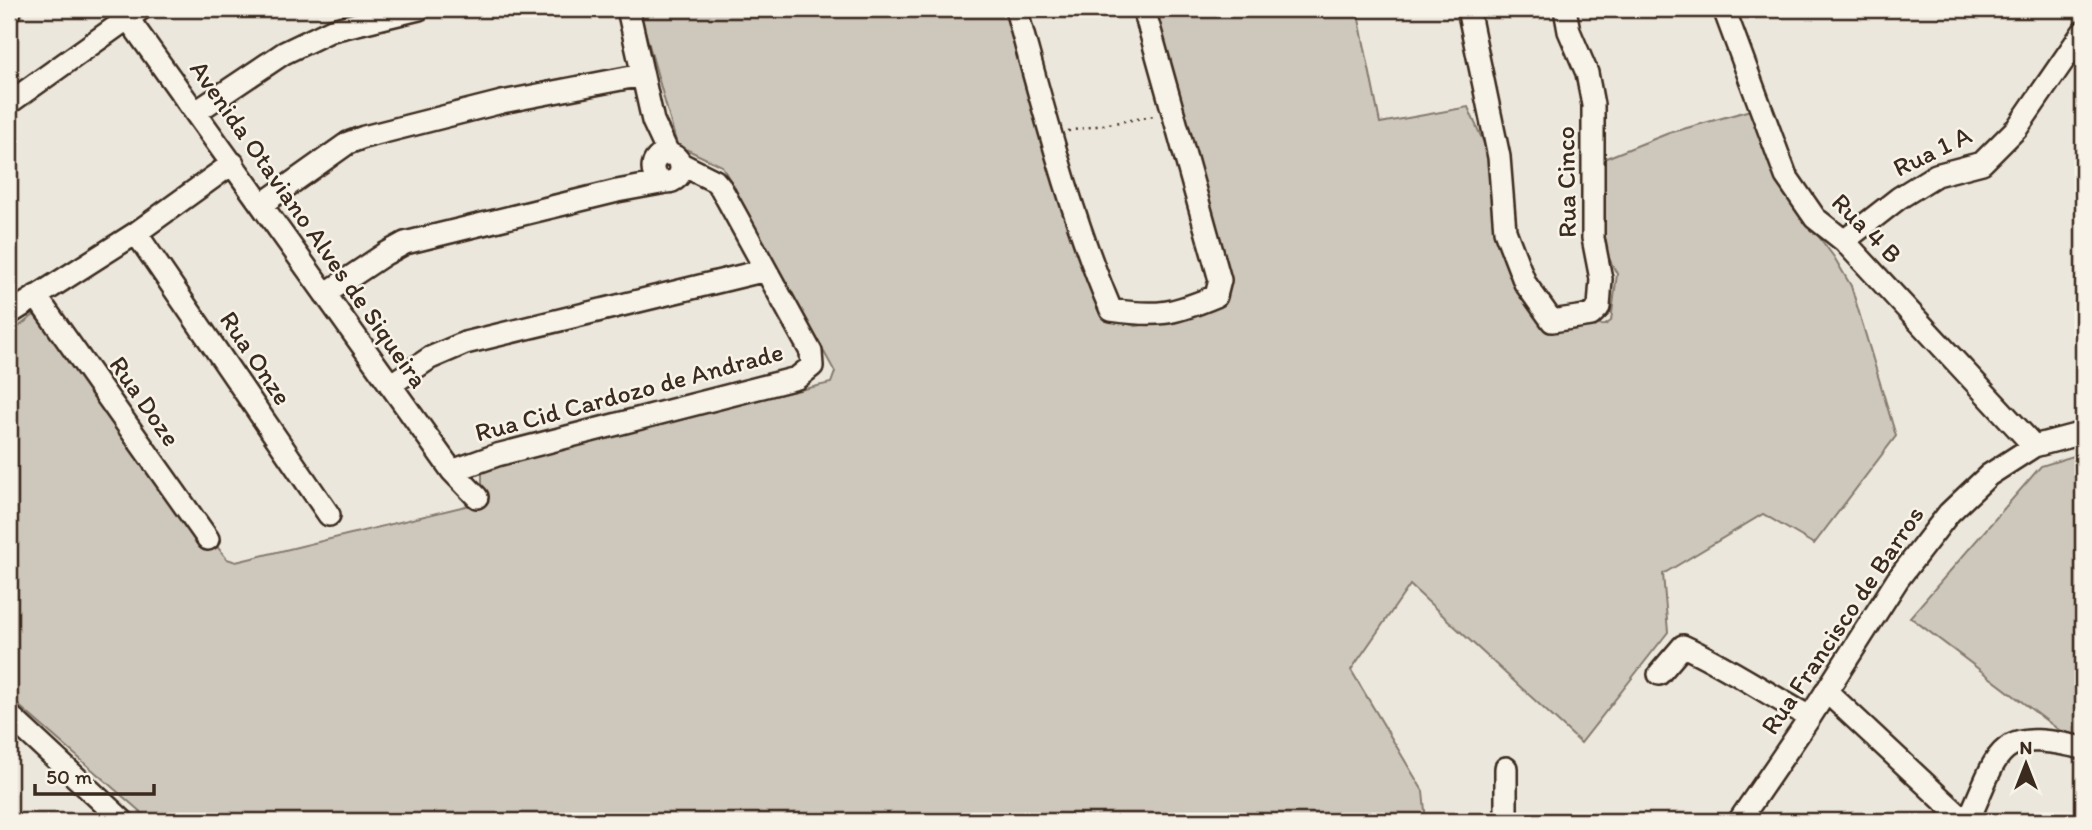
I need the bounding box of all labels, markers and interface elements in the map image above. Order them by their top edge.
street label: Avenida Otaviano Alves de Siqueira [183,54,435,394]
street label: Rua 1 A [1888,118,1977,184]
street label: Rua Cinco [1549,126,1583,238]
street label: Rua 4 B [1825,186,1909,270]
street label: Rua Onze [213,305,299,411]
street label: Rua Cid Cardozo de Andrade [471,335,787,449]
street label: Rua Doze [102,350,188,452]
street label: Rua Francisco de Barros [1754,500,1930,740]
north arrow [1990,728,2060,798]
text: N [2020,736,2032,759]
scale bar [35,753,154,797]
text: 50 m [46,764,93,789]

